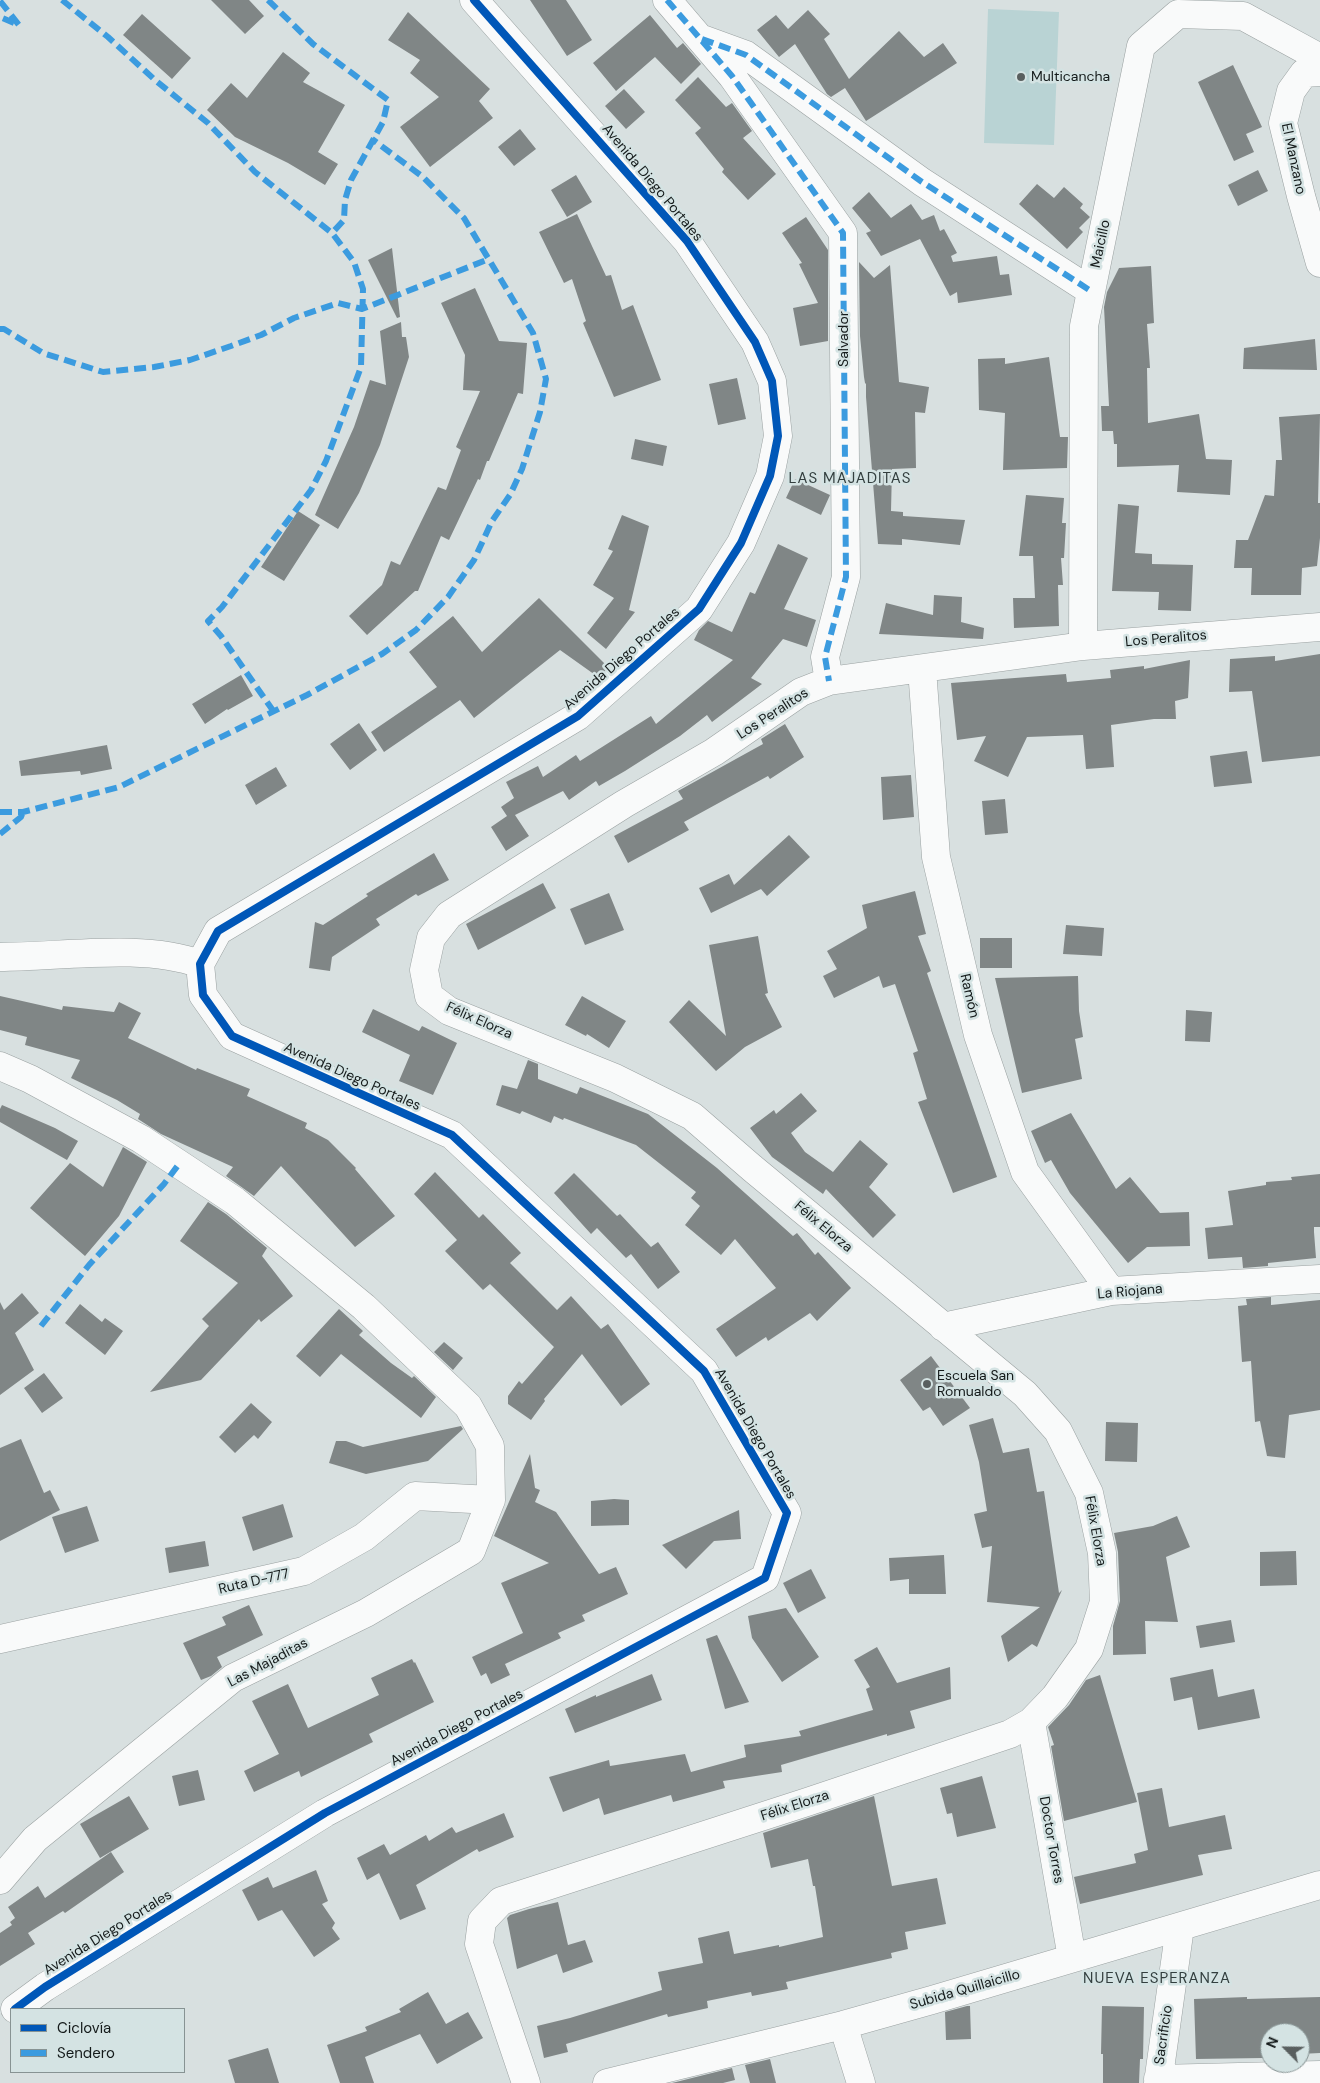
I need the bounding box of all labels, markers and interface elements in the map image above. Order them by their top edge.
place label: Multicancha [1031,69,1110,85]
marker: Multicancha [1015,71,1027,83]
street label: Avenida Diego Portales [598,121,706,245]
street label: El Manzano [1277,122,1309,196]
street label: Maicillo [1088,218,1114,270]
street label: Salvador [836,311,852,367]
district label: LAS MAJADITAS [787,470,913,488]
street label: Avenida Diego Portales [561,604,683,714]
street label: Los Peralitos [1125,627,1207,651]
street label: Los Peralitos [734,685,812,743]
street label: Ramón [956,972,982,1020]
street label: Félix Elorza [443,999,515,1043]
street label: Avenida Diego Portales [281,1039,423,1115]
street label: Félix Elorza [790,1198,856,1256]
street label: La Riojana [1097,1281,1163,1303]
street label: Avenida Diego Portales [711,1366,799,1502]
place label: Escuela San Romualdo [937,1368,1014,1400]
marker: Escuela San Romualdo [921,1378,933,1390]
street label: Félix Elorza [1081,1495,1109,1567]
street label: Ruta D-777 [217,1566,291,1598]
street label: Las Majaditas [225,1635,311,1691]
street label: Avenida Diego Portales [388,1686,526,1770]
street label: Félix Elorza [759,1787,831,1825]
street label: Doctor Torres [1035,1795,1067,1885]
street label: Avenida Diego Portales [41,1887,175,1979]
street label: Subida Quillaicillo [908,1966,1022,2014]
district label: NUEVA ESPERANZA [1081,1970,1233,1988]
street label: Sacrificio [1152,2004,1176,2066]
legend [10,2008,185,2073]
text: Ciclovía [57,2018,111,2038]
north arrow [1260,2023,1310,2073]
text: N [1262,2034,1282,2051]
text: Sendero [57,2043,115,2063]

